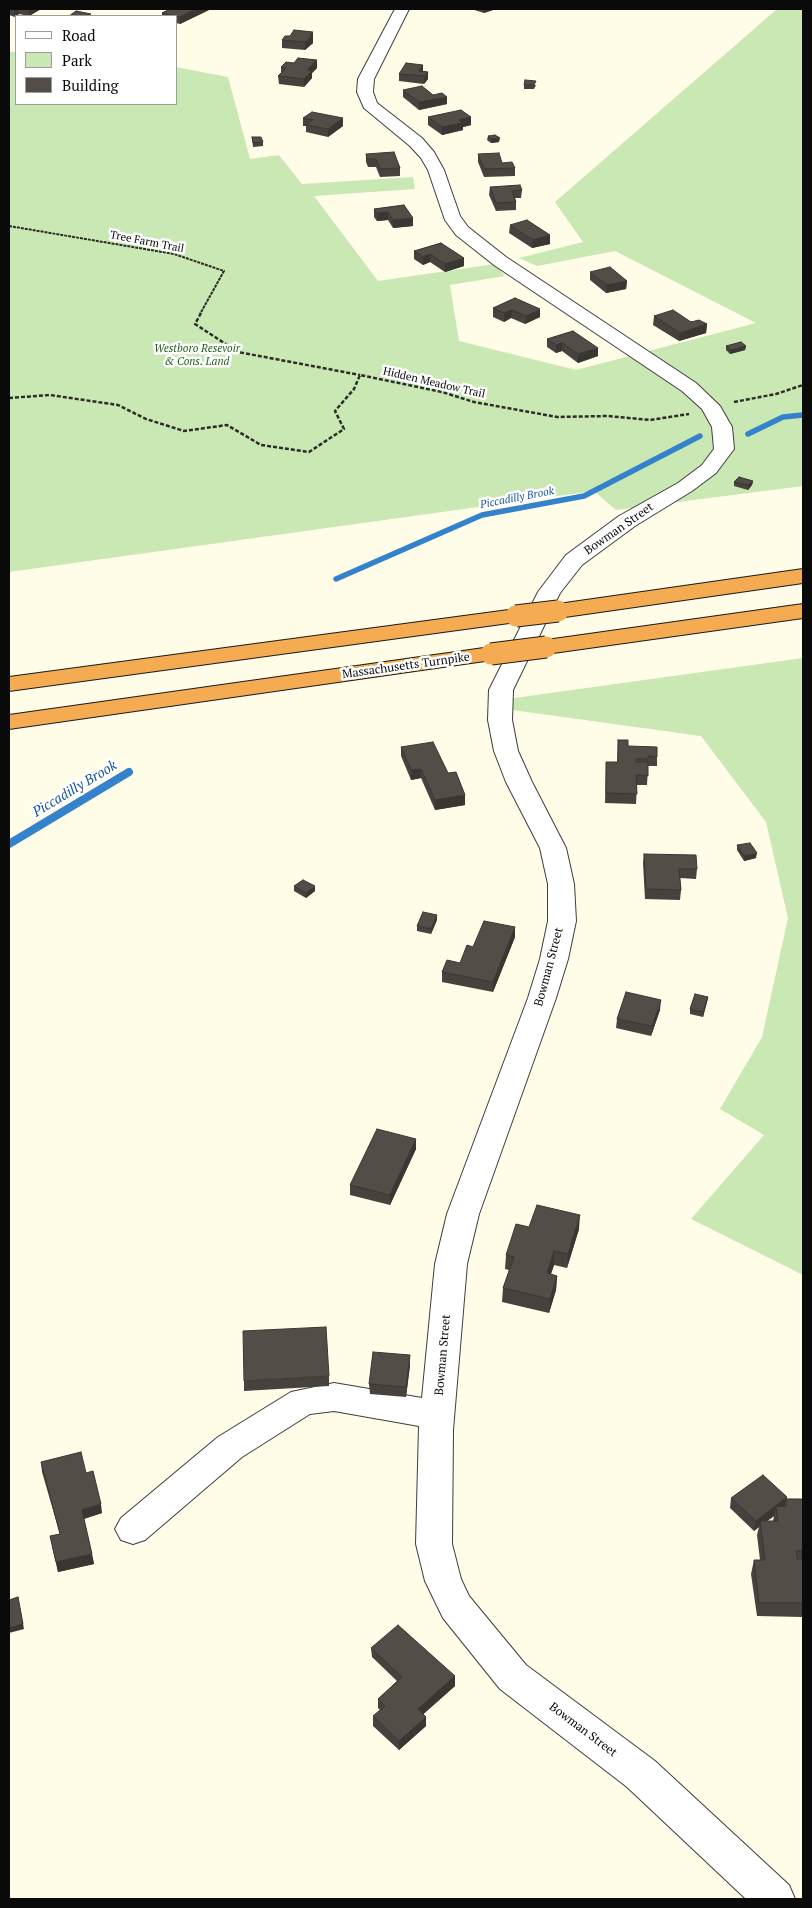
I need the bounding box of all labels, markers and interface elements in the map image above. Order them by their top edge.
legend [15,15,178,105]
text: Road [62,25,95,45]
text: Park [62,50,92,70]
text: Building [62,75,119,95]
street label: Tree Farm Trail [109,228,185,256]
park label: Westboro Resevoir & Cons. Land [154,342,240,368]
street label: Hidden Meadow Trail [382,365,486,401]
water label: Piccadilly Brook [479,484,555,512]
street label: Bowman Street [582,500,656,558]
street label: Massachusetts Turnpike [341,650,471,682]
water label: Piccadilly Brook [30,757,120,821]
street label: Bowman Street [532,926,566,1008]
street label: Bowman Street [432,1314,454,1396]
street label: Bowman Street [546,1700,620,1760]

